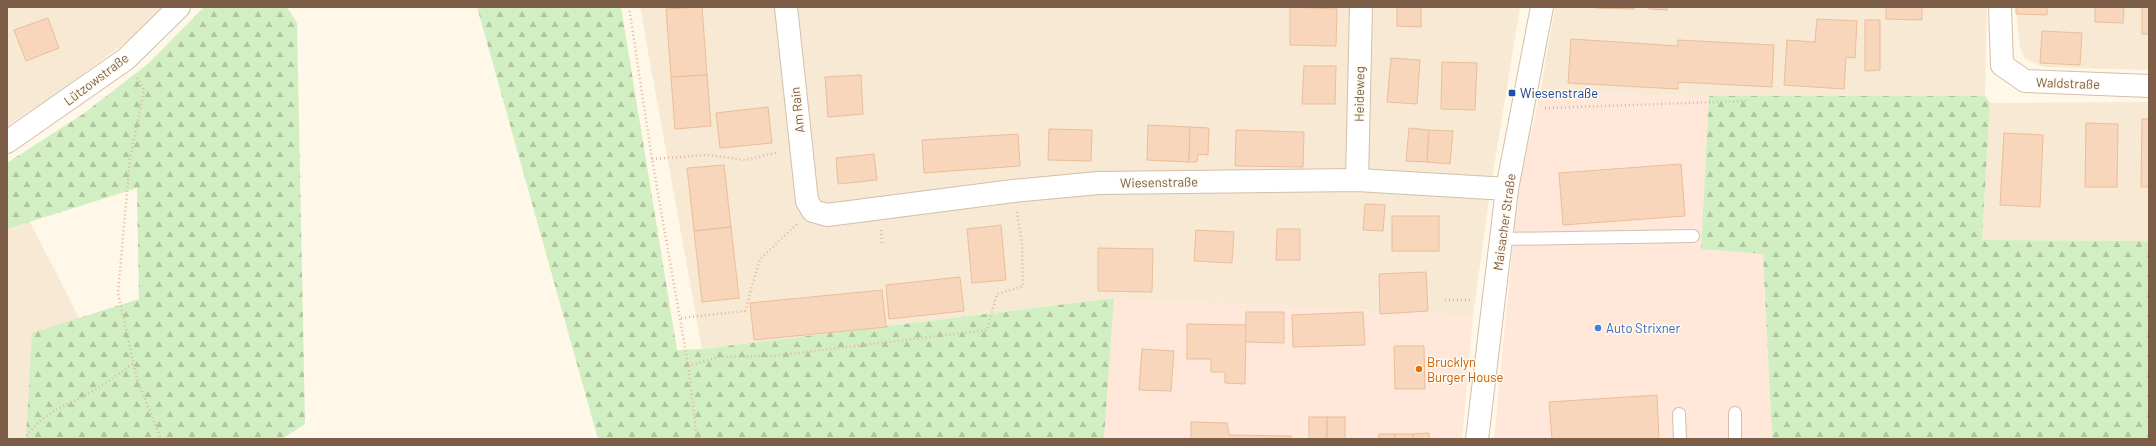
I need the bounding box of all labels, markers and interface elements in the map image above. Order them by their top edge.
street label: Lützowstraße [60,49,132,109]
street label: Heideweg [1351,66,1367,122]
street label: Waldstraße [2036,74,2100,92]
place label: Wiesenstraße [1520,85,1598,101]
street label: Am Rain [787,86,807,134]
marker: Wiesenstraße [1507,88,1517,98]
street label: Maisacher Straße [1489,172,1519,272]
street label: Wiesenstraße [1120,173,1198,191]
place label: Auto Strixner [1606,320,1680,336]
marker: Auto Strixner [1593,323,1603,333]
place label: Brucklyn Burger House [1427,354,1504,385]
marker: Brucklyn Burger House [1414,364,1424,374]

